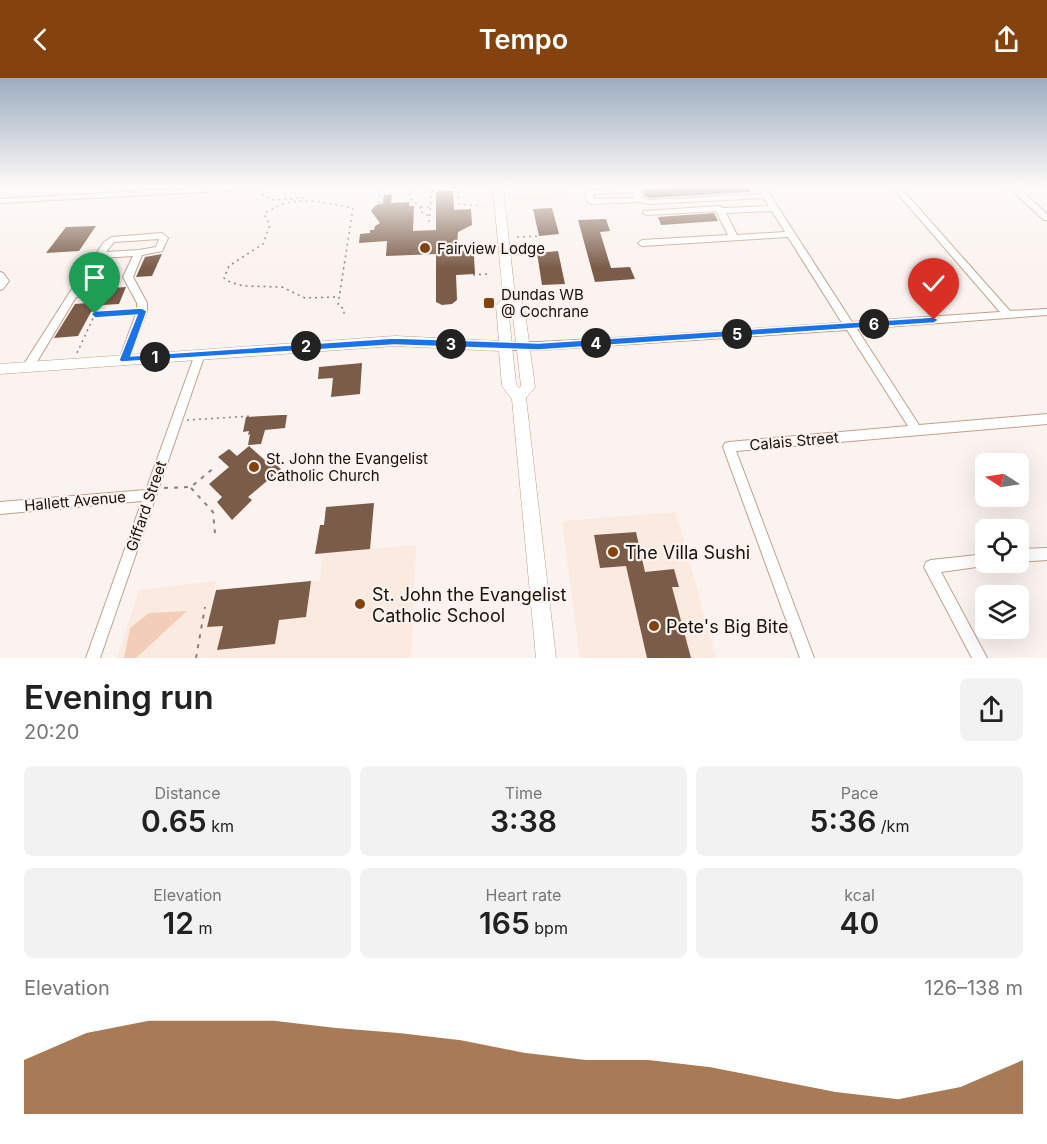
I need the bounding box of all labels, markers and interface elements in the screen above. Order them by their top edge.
icon: back [24,23,57,56]
text: Tempo [479,23,568,56]
icon: share [990,23,1023,56]
place label: Fairview Lodge [437,239,545,258]
marker: Fairview Lodge [418,241,432,255]
pin [69,252,120,314]
pin [908,258,959,320]
icon: arrive [78,261,111,294]
icon: check [917,267,950,300]
place label: Dundas WB @ Cochrane [501,285,589,321]
marker: Dundas WB @ Cochrane [482,296,496,310]
pin: 6 [859,309,889,339]
text: 6 [869,314,879,334]
pin: 5 [722,319,752,349]
text: 5 [732,324,742,344]
pin: 4 [581,328,611,358]
pin: 3 [436,329,466,359]
pin: 2 [291,331,321,361]
text: 4 [591,333,601,353]
text: 3 [446,334,456,354]
text: 2 [301,336,311,356]
pin: 1 [140,342,170,372]
text: 1 [152,347,158,367]
street label: Calais Street [749,428,840,454]
place label: St. John the Evangelist Catholic Church [266,449,428,485]
north arrow [975,453,1029,507]
map controls [975,453,1029,639]
street label: Giffard Street [122,458,170,554]
marker: St. John the Evangelist Catholic Church [247,460,261,474]
street label: Hallett Avenue [23,487,127,515]
button: locate [975,519,1029,573]
place label: The Villa Sushi [625,542,750,563]
marker: The Villa Sushi [606,545,620,559]
place label: St. John the Evangelist Catholic School [372,584,567,626]
button: layers [975,585,1029,639]
marker: St. John the Evangelist Catholic School [353,597,367,611]
place label: Pete's Big Bite [666,616,788,637]
marker: Pete's Big Bite [647,619,661,633]
text: Evening run [24,677,214,717]
button: share [960,678,1023,741]
text: 20:20 [24,720,79,744]
text: Distance [154,783,221,803]
text: Time [505,783,542,803]
text: Pace [841,783,878,803]
text: 0.65 [141,803,207,839]
text: 3:38 [490,803,557,839]
text: 5:36 [810,803,876,839]
text: km [207,816,234,836]
text: /km [876,816,909,836]
text: Elevation [153,885,222,905]
text: Heart rate [486,885,561,905]
text: kcal [844,885,875,905]
text: 12 [163,905,194,941]
text: 165 [479,905,530,941]
text: 40 [840,905,879,941]
text: m [194,918,212,938]
text: bpm [530,918,568,938]
text: Elevation [24,976,110,1000]
text: 126–138 m [924,976,1023,1000]

